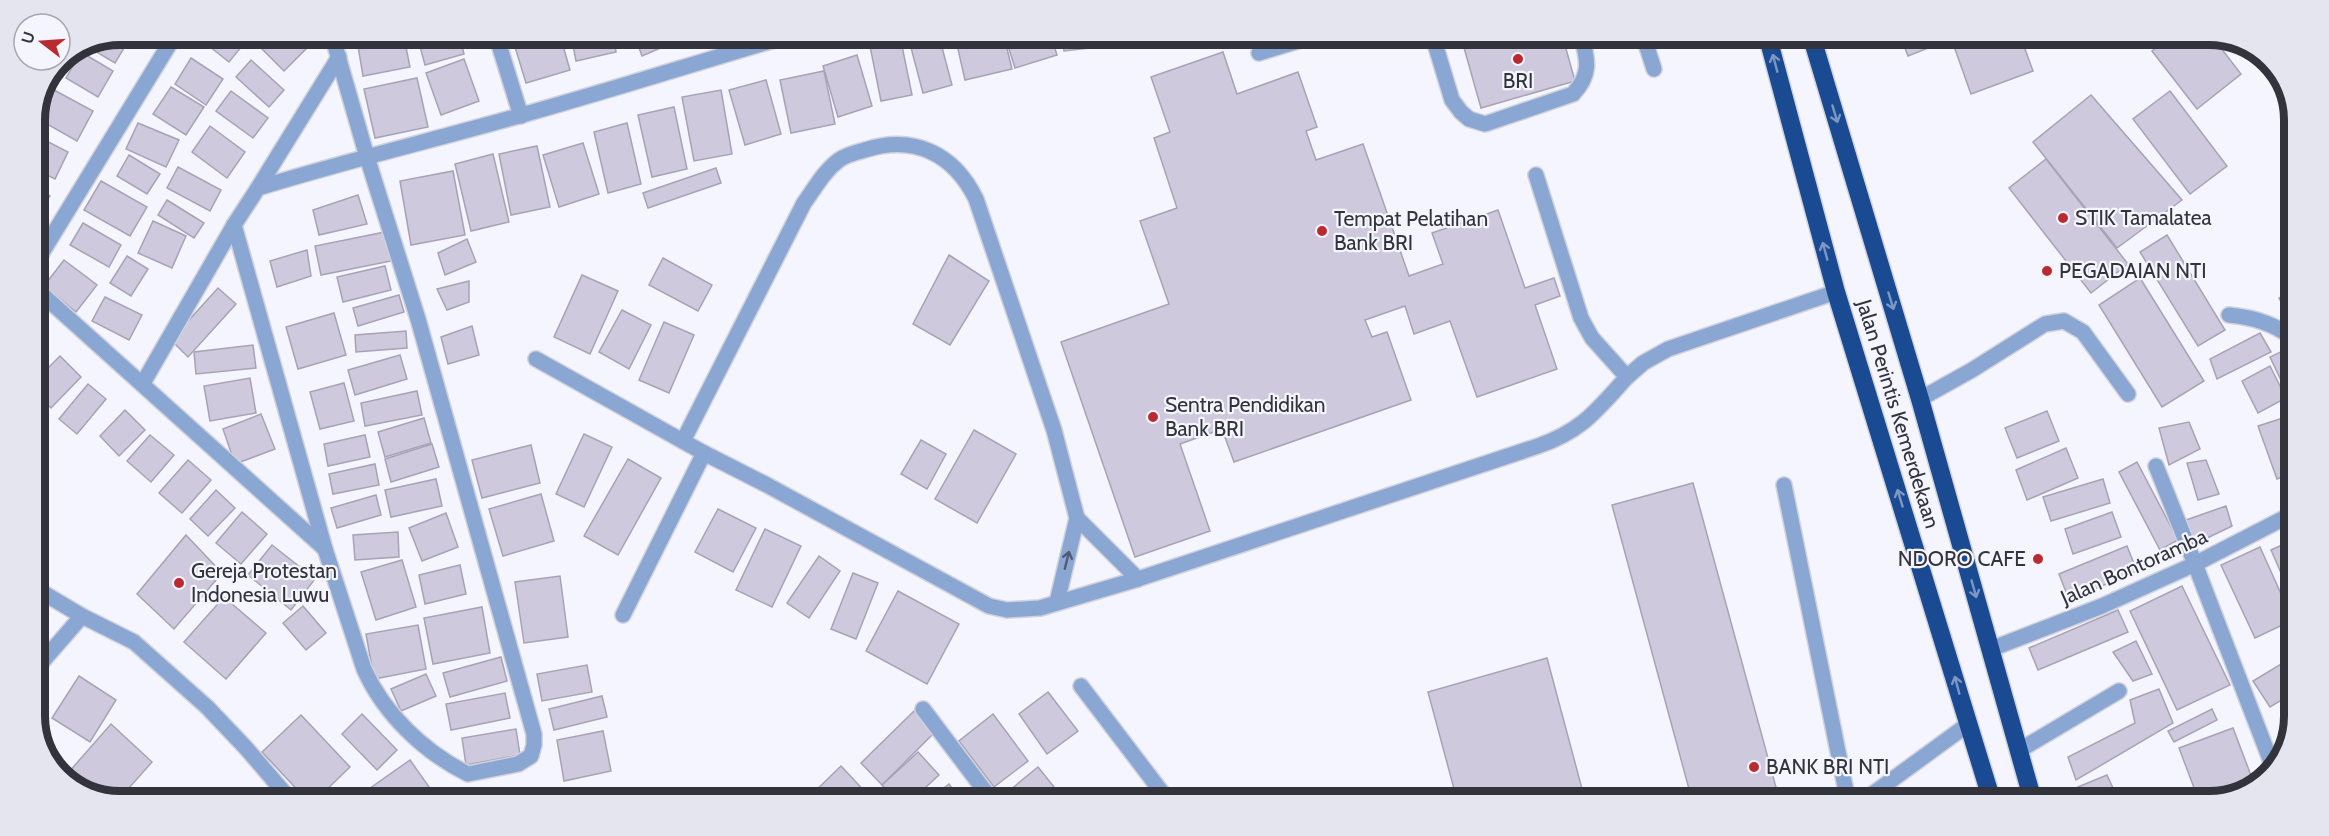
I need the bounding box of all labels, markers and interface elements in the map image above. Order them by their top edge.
north arrow [12,12,72,72]
text: U [17,29,39,46]
marker: BRI [1511,52,1525,66]
one-way arrow [1769,54,1780,73]
place label: BRI [1503,68,1533,93]
one-way arrow [1830,104,1841,123]
place label: STIK Tamalatea [2075,205,2212,230]
place label: Tempat Pelatihan Bank BRI [1334,206,1488,255]
marker: STIK Tamalatea [2056,211,2070,225]
marker: Tempat Pelatihan Bank BRI [1315,224,1329,238]
one-way arrow [1819,242,1831,261]
place label: PEGADAIAN NTI [2059,258,2207,283]
marker: PEGADAIAN NTI [2040,264,2054,278]
one-way arrow [1886,291,1897,310]
street label: Jalan Perintis Kemerdekaan [1851,295,1945,531]
place label: Sentra Pendidikan Bank BRI [1165,392,1326,441]
marker: Sentra Pendidikan Bank BRI [1146,410,1160,424]
one-way arrow [1894,489,1905,508]
street label: Jalan Bontoramba [2056,523,2211,610]
place label: NDORO CAFE [1898,546,2026,571]
one-way arrow [1062,551,1074,570]
marker: NDORO CAFE [2031,552,2045,566]
place label: Gereja Protestan Indonesia Luwu [191,558,337,607]
marker: Gereja Protestan Indonesia Luwu [172,576,186,590]
one-way arrow [1969,579,1980,598]
one-way arrow [1950,676,1962,695]
place label: BANK BRI NTI [1766,754,1889,779]
marker: BANK BRI NTI [1747,760,1761,774]

